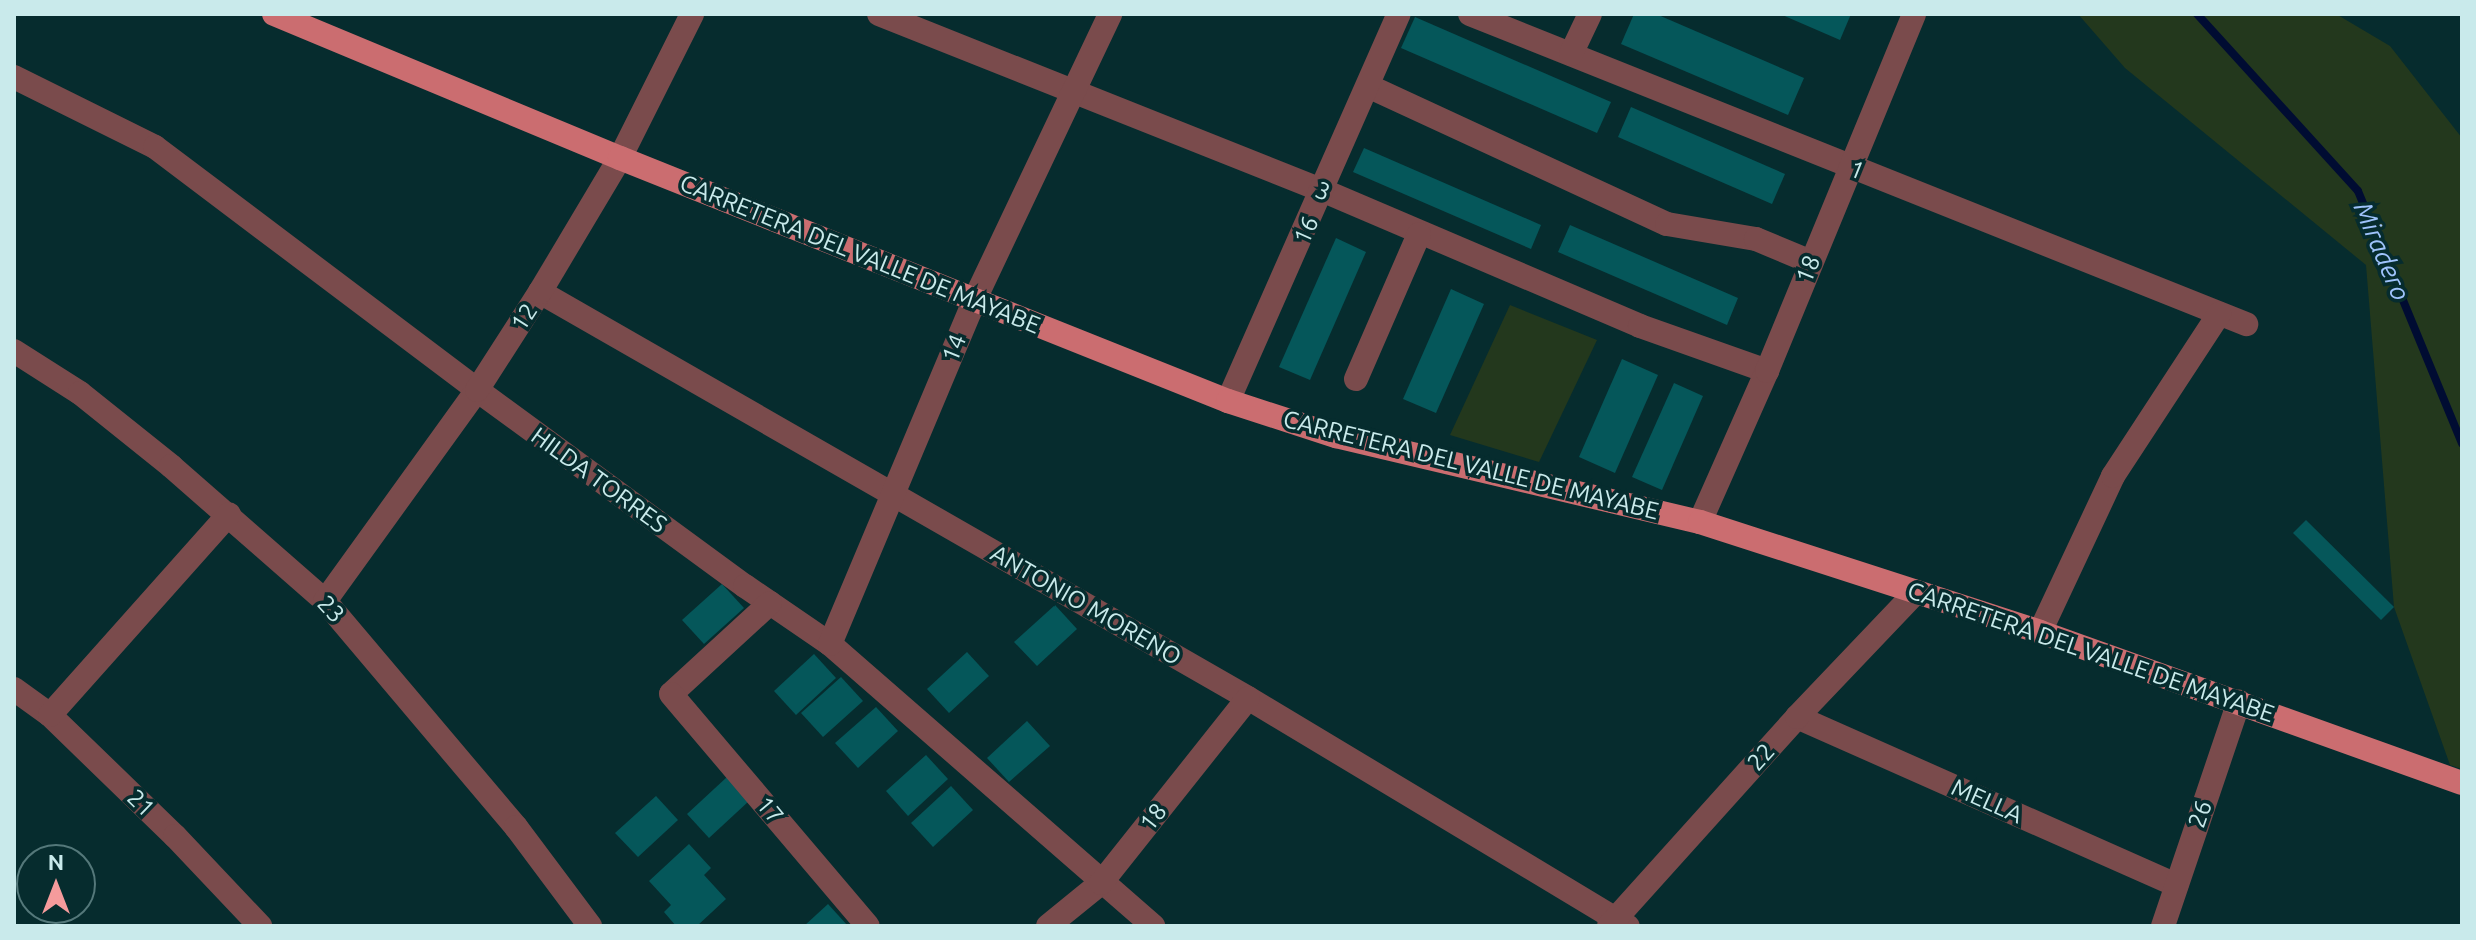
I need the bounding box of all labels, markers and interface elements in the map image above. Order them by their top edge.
street label: 1 [1845,154,1869,186]
street label: CARRETERA DEL VALLE DE MAYABE [676,168,1044,340]
street label: 3 [1311,175,1335,207]
water label: Miradero [2347,197,2417,305]
street label: 16 [1287,212,1325,248]
street label: 18 [1790,251,1826,287]
street label: 12 [505,298,543,336]
street label: 14 [936,330,972,366]
street label: CARRETERA DEL VALLE DE MAYABE [1280,404,1662,526]
street label: HILDA TORRES [526,421,672,539]
street label: ANTONIO MORENO [986,539,1186,671]
street label: CARRETERA DEL VALLE DE MAYABE [1904,576,2278,728]
street label: 23 [311,589,351,629]
street label: 22 [1741,737,1781,777]
street label: MELLA [1947,773,2027,829]
street label: 21 [121,783,161,823]
street label: 17 [750,790,790,830]
street label: 18 [1133,797,1173,837]
street label: 26 [2182,797,2218,831]
north arrow [16,844,96,924]
text: N [48,849,64,874]

